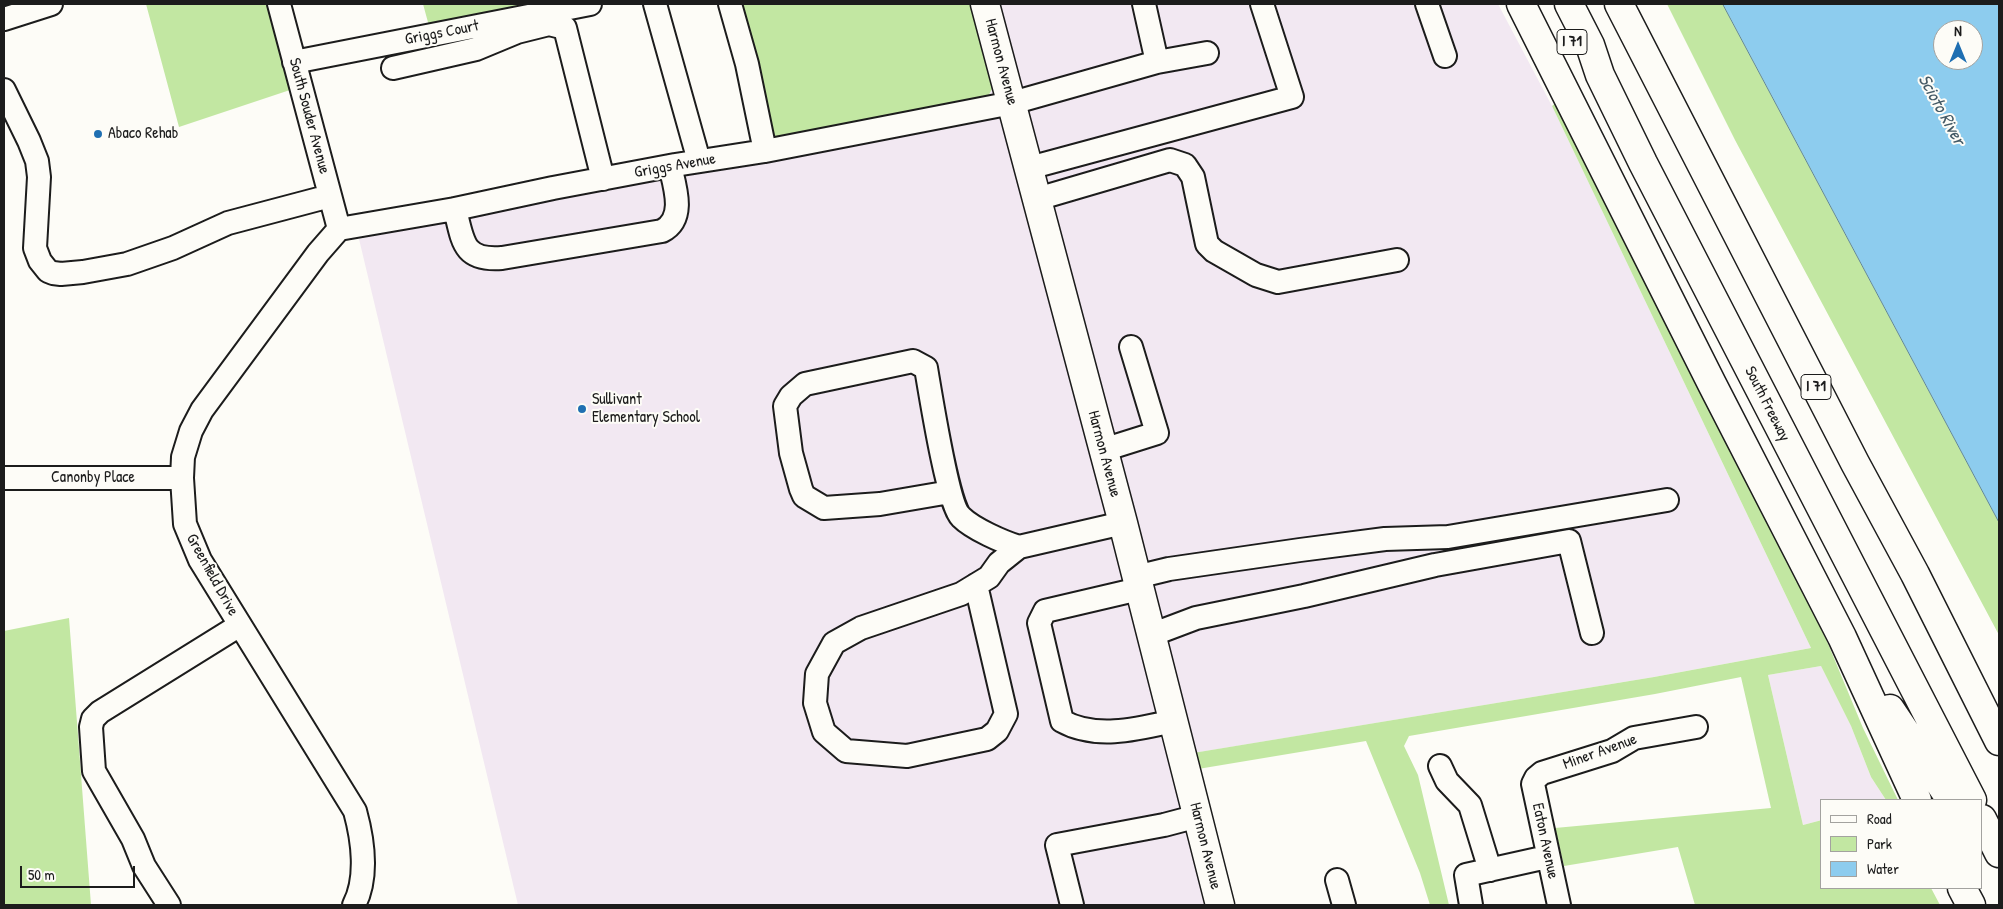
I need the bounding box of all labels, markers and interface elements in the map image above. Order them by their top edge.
street label: Griggs Court [403,16,481,50]
street label: Harmon Avenue [980,17,1022,107]
north arrow [1933,20,1983,70]
text: N [1954,21,1962,40]
road number: I 71 [1557,30,1587,54]
street label: South Souder Avenue [284,56,334,176]
water label: Scioto River [1913,71,1969,149]
place label: Abaco Rehab [108,124,178,144]
marker: Abaco Rehab [92,128,104,140]
street label: Griggs Avenue [633,149,717,183]
street label: South Freeway [1740,363,1794,445]
road number: I 71 [1801,374,1831,400]
place label: Sullivant Elementary School [592,390,700,428]
marker: Sullivant Elementary School [576,403,588,415]
street label: Harmon Avenue [1083,409,1125,499]
street label: Canonby Place [51,468,135,488]
street label: Greenfield Drive [182,531,242,619]
street label: Miner Avenue [1560,730,1640,774]
legend [1820,799,1983,889]
street label: Harmon Avenue [1185,801,1225,891]
street label: Eaton Avenue [1528,801,1562,881]
text: Road [1867,808,1892,829]
text: Park [1867,833,1892,854]
scale bar [22,856,138,888]
text: Water [1867,858,1899,879]
text: 50 m [28,864,55,885]

